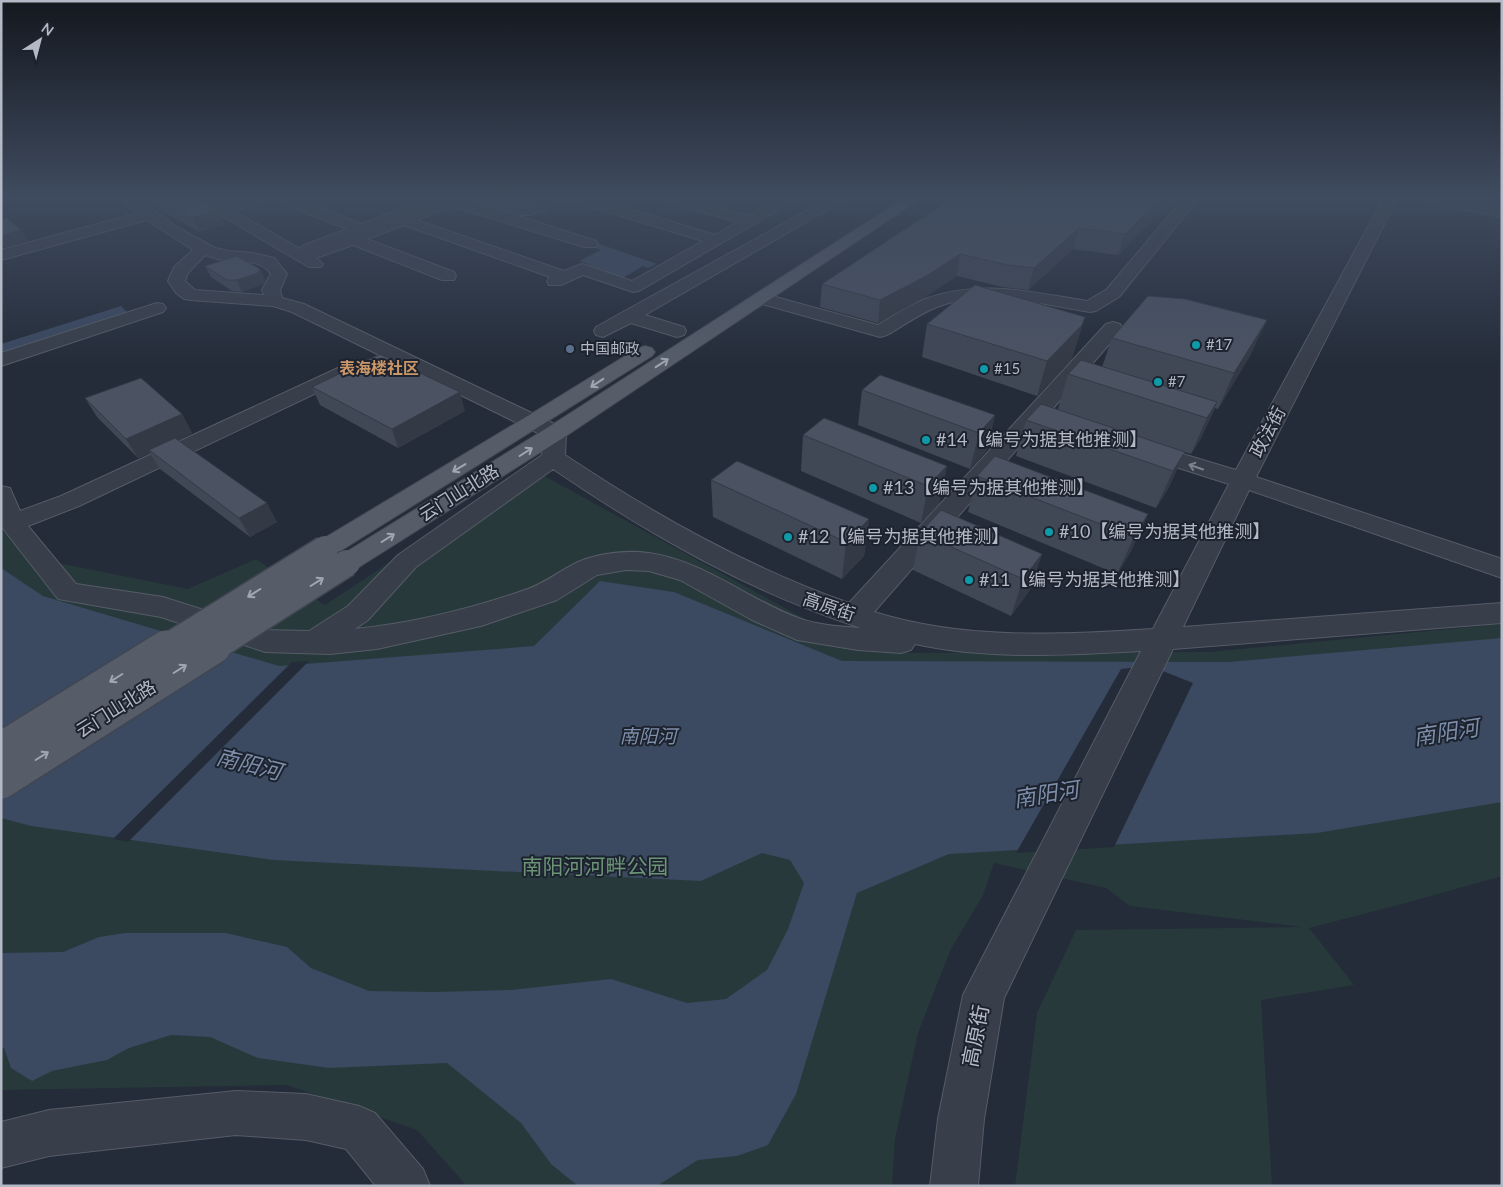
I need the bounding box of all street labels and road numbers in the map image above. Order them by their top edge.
street label: 政法街 [1245,403,1290,461]
street label: 云门山北路 [414,459,502,525]
street label: 高原街 [800,587,858,625]
street label: 云门山北路 [71,675,159,741]
street label: 高原街 [956,1002,993,1069]

